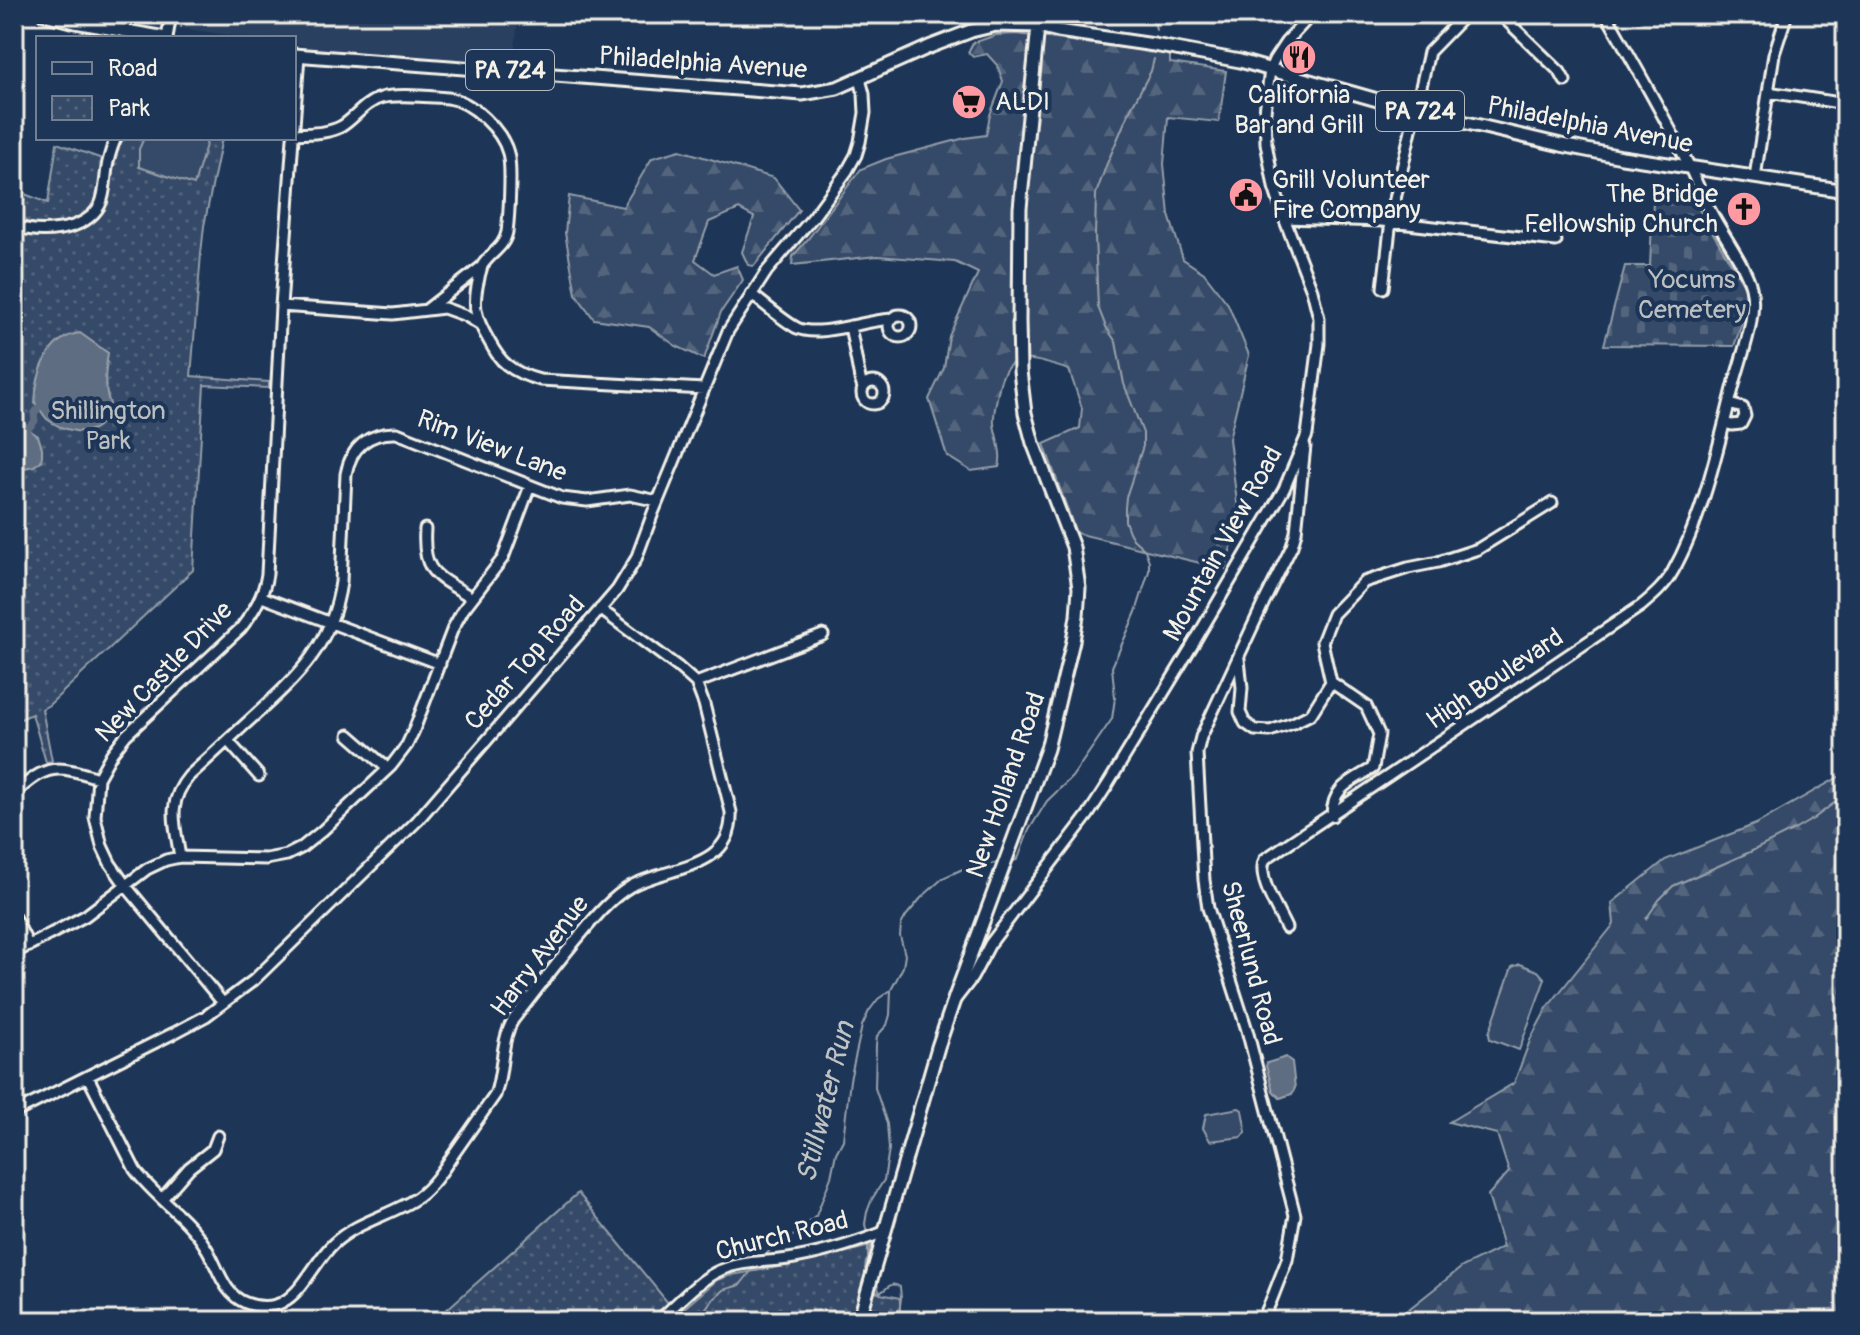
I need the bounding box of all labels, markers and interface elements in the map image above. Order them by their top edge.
legend [36,36,296,140]
restaurant icon: California Bar and Grill [1280,38,1318,76]
street label: Philadelphia Avenue [598,40,808,86]
road number: PA 724 [466,50,554,90]
text: Road [108,54,158,83]
place label: California Bar and Grill [1234,79,1364,141]
supermarket icon: ALDI [950,83,988,121]
place label: ALDI [995,86,1050,118]
street label: Philadelphia Avenue [1484,89,1696,161]
road number: PA 724 [1376,91,1464,131]
text: Park [108,94,150,123]
place label: Grill Volunteer Fire Company [1272,164,1431,226]
public building icon: Grill Volunteer Fire Company [1227,176,1265,214]
place label: The Bridge Fellowship Church [1524,178,1718,240]
church icon: The Bridge Fellowship Church [1725,190,1763,228]
park label: Yocums Cemetery [1638,264,1746,326]
park label: Shillington Park [50,395,166,457]
street label: Rim View Lane [413,403,571,489]
street label: Mountain View Road [1156,441,1290,647]
street label: Cedar Top Road [458,589,592,737]
street label: New Castle Drive [89,595,240,749]
street label: High Boulevard [1420,621,1570,737]
street label: New Holland Road [959,688,1053,882]
street label: Sheerlund Road [1214,877,1288,1049]
street label: Harry Avenue [484,889,596,1023]
water label: Stillwater Run [789,1017,863,1186]
street label: Church Road [712,1204,852,1268]

